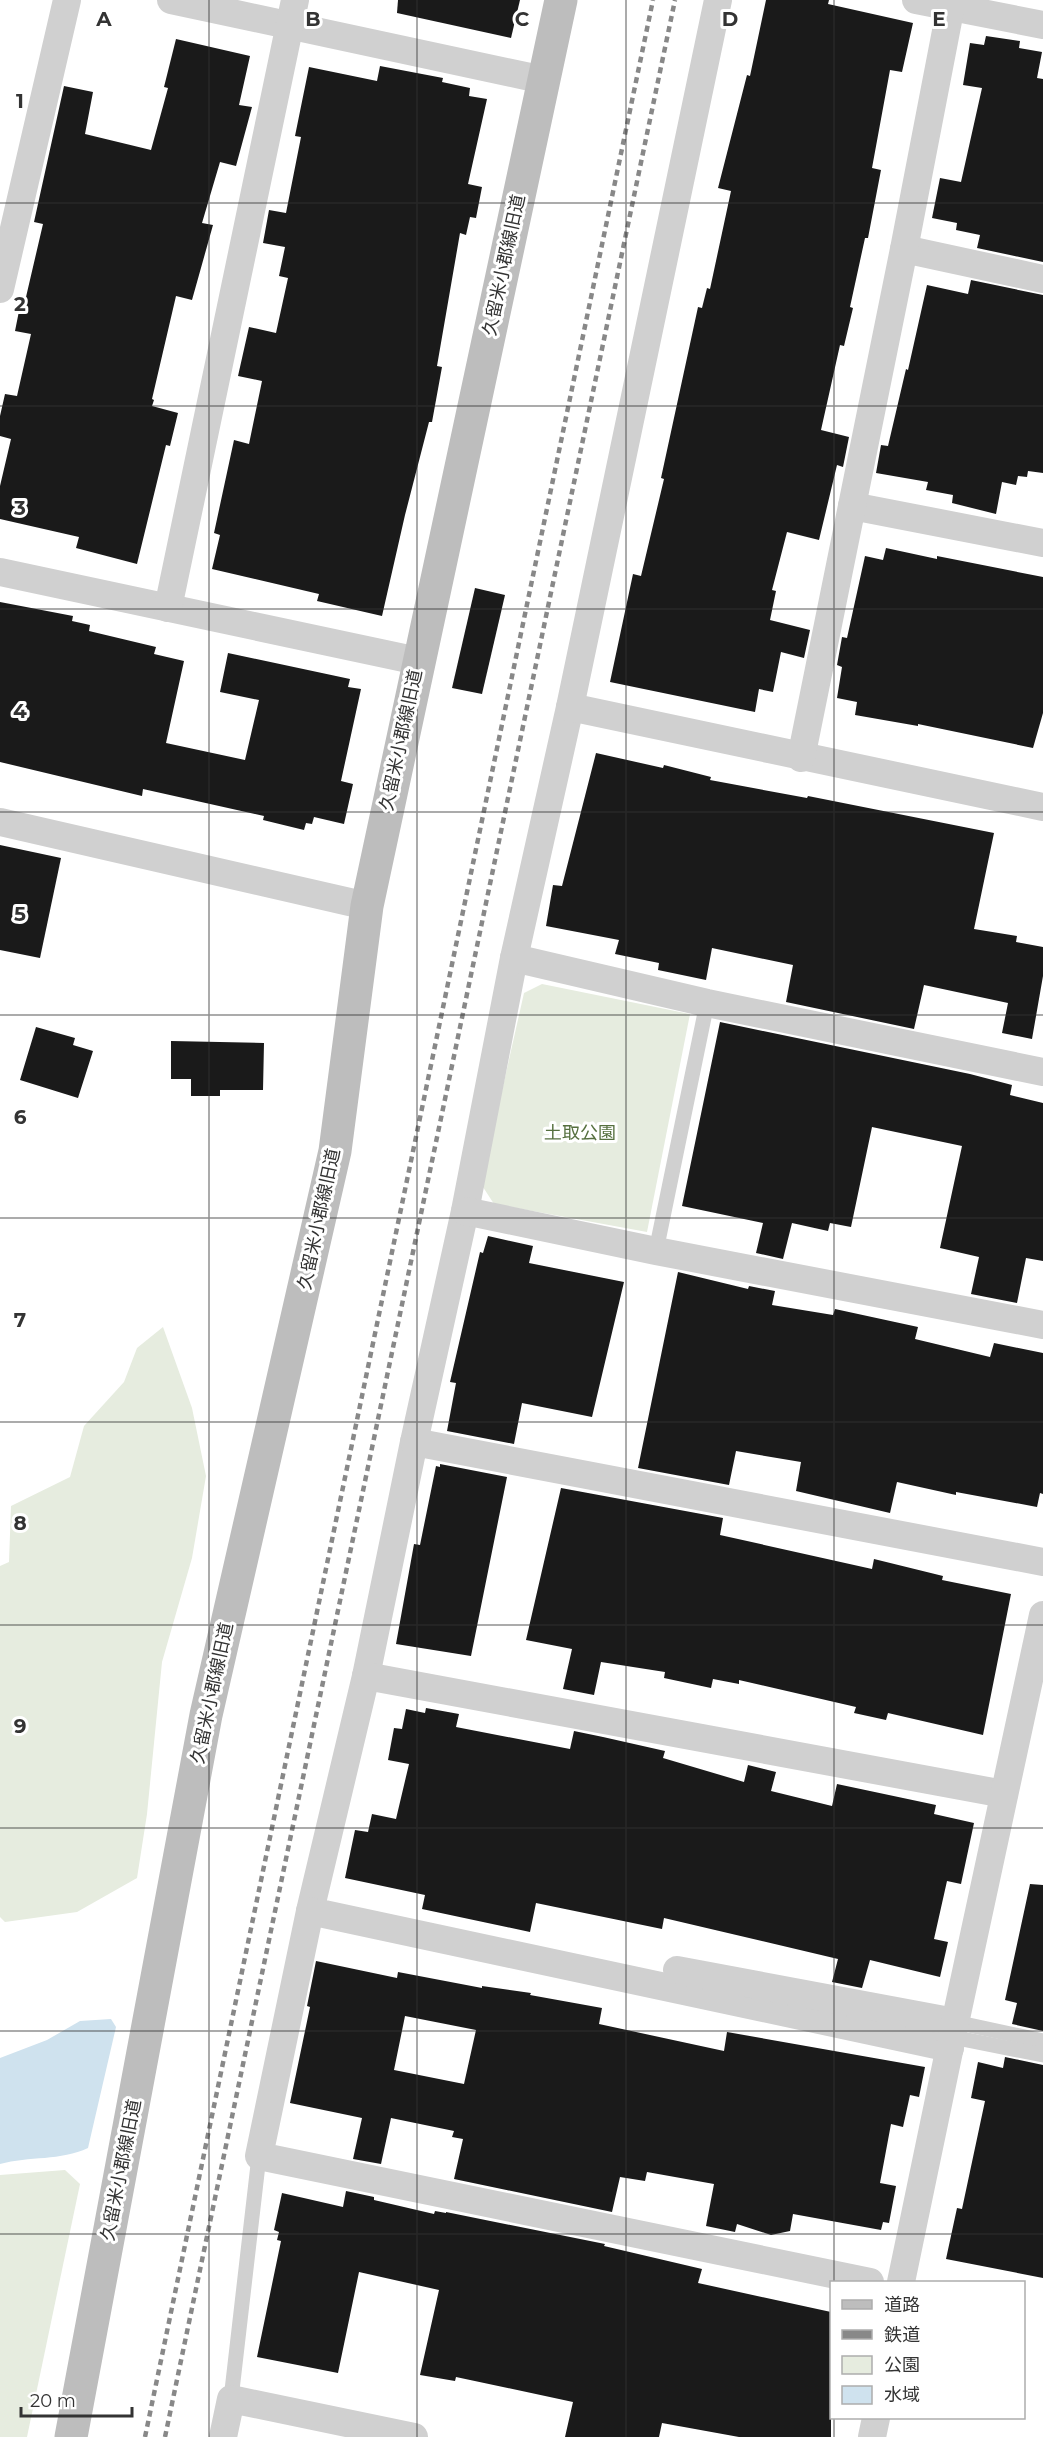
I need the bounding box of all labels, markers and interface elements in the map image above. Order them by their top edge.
text: A [95,7,112,31]
text: B [305,7,321,31]
text: C [515,7,530,31]
text: D [722,7,738,31]
text: E [932,7,946,31]
text: 1 [16,89,24,113]
street label: 久留米小郡線旧道 [478,192,530,338]
text: 2 [14,292,26,316]
text: 3 [13,496,26,520]
street label: 久留米小郡線旧道 [375,667,427,813]
text: 4 [13,699,27,723]
text: 5 [14,902,26,926]
text: 6 [14,1105,27,1129]
park label: 土取公園 [544,1122,616,1144]
street label: 久留米小郡線旧道 [293,1146,345,1292]
text: 7 [14,1308,26,1332]
text: 8 [13,1511,27,1535]
street label: 久留米小郡線旧道 [186,1620,238,1766]
text: 9 [14,1714,26,1738]
street label: 久留米小郡線旧道 [96,2097,146,2243]
legend [830,2281,1025,2419]
text: 道路 [884,2294,920,2316]
text: 鉄道 [884,2324,920,2346]
text: 公園 [884,2354,920,2376]
scale bar [21,2380,132,2418]
text: 水域 [884,2384,920,2406]
text: 20 m [30,2390,76,2412]

